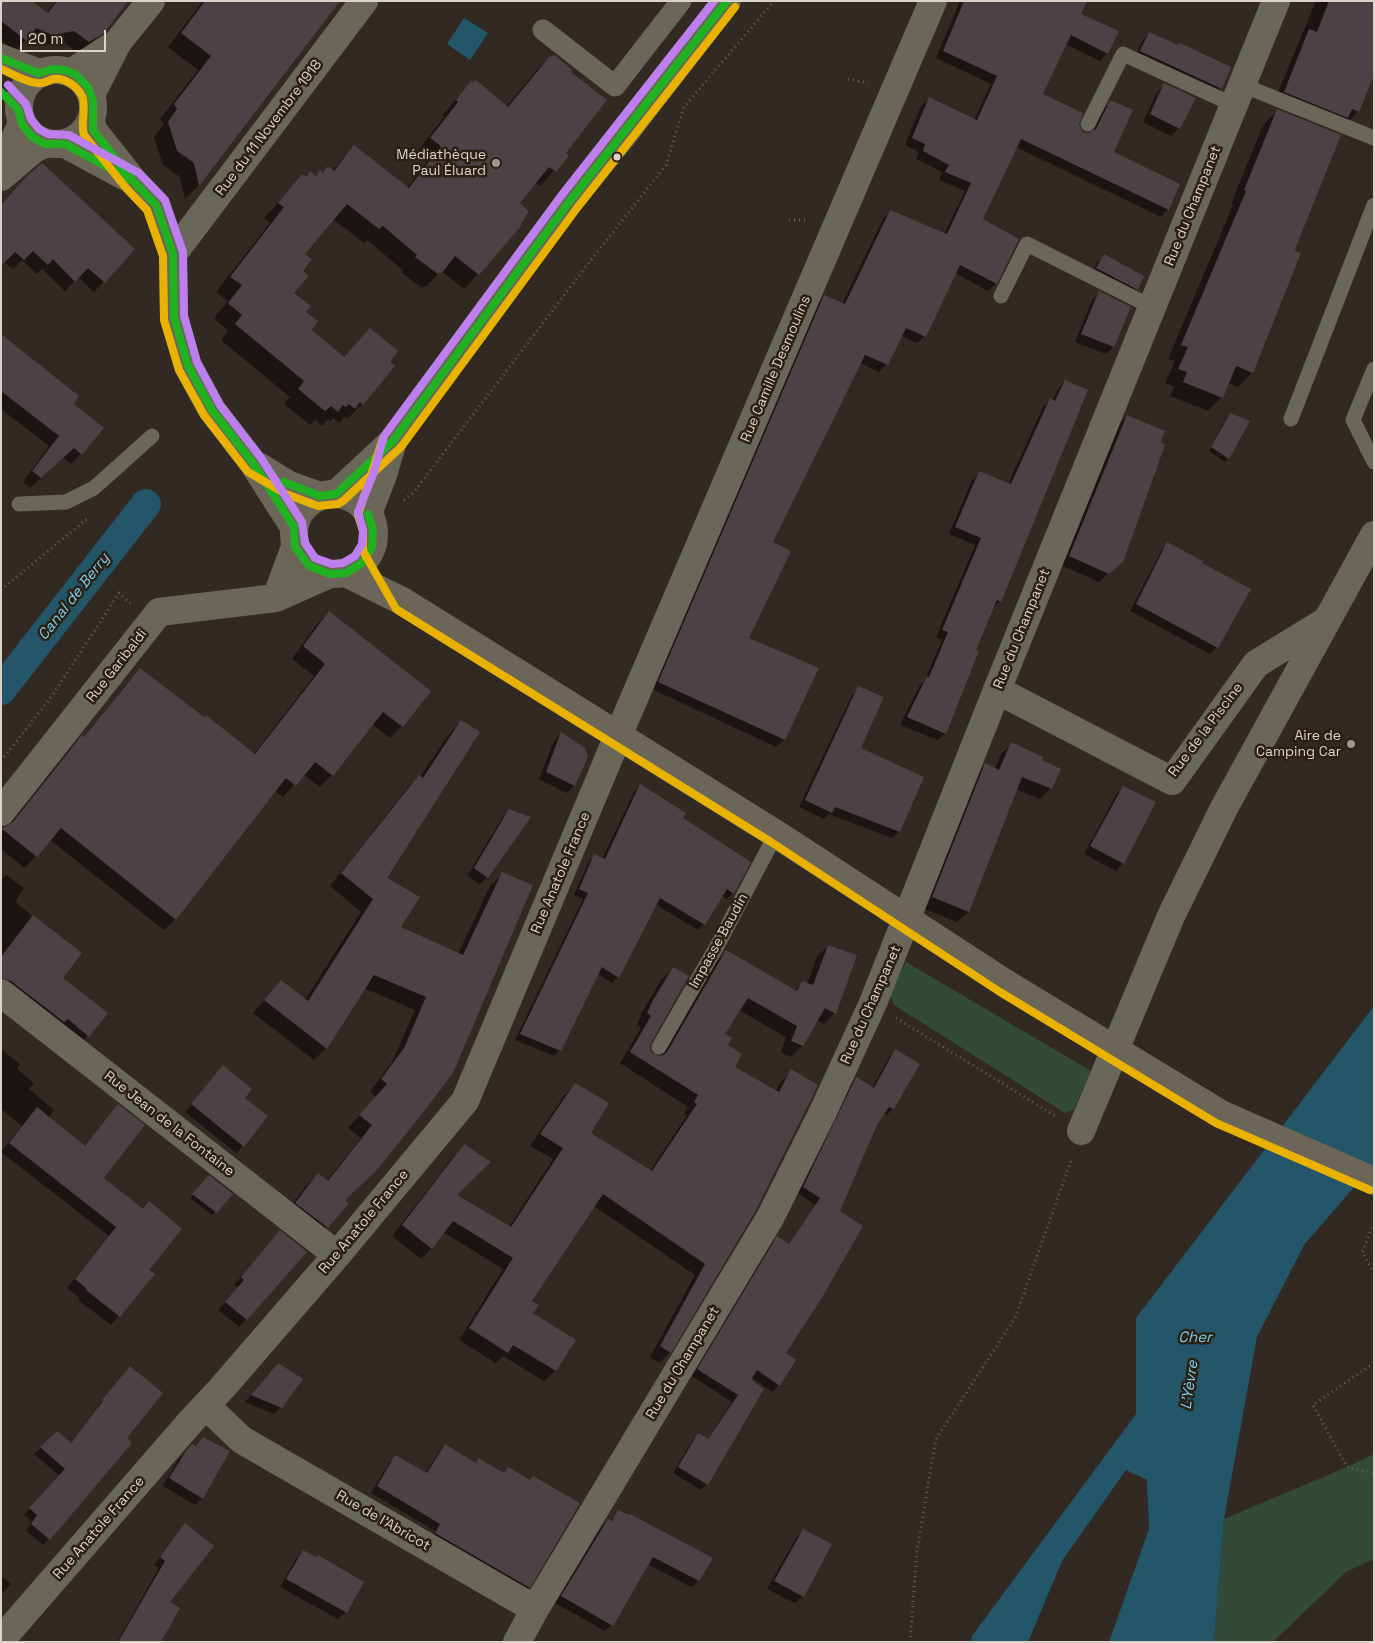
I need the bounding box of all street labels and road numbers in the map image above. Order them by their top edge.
street label: Rue du 11 Novembre 1918 [212,57,326,199]
street label: Rue du Champanet [1161,143,1225,269]
street label: Rue Camille Desmoulins [737,293,815,445]
street label: Rue du Champanet [990,566,1054,692]
street label: Rue Garibaldi [83,626,151,706]
street label: Rue de la Piscine [1165,680,1247,780]
street label: Rue Anatole France [528,810,594,936]
street label: Impasse Baudin [686,891,752,991]
street label: Rue du Champanet [837,943,905,1067]
street label: Rue Jean de la Fontaine [100,1068,238,1180]
street label: Rue Anatole France [316,1167,412,1277]
street label: Rue du Champanet [643,1304,723,1422]
street label: Rue Anatole France [50,1473,148,1583]
street label: Rue de l'Abricot [333,1487,433,1555]

